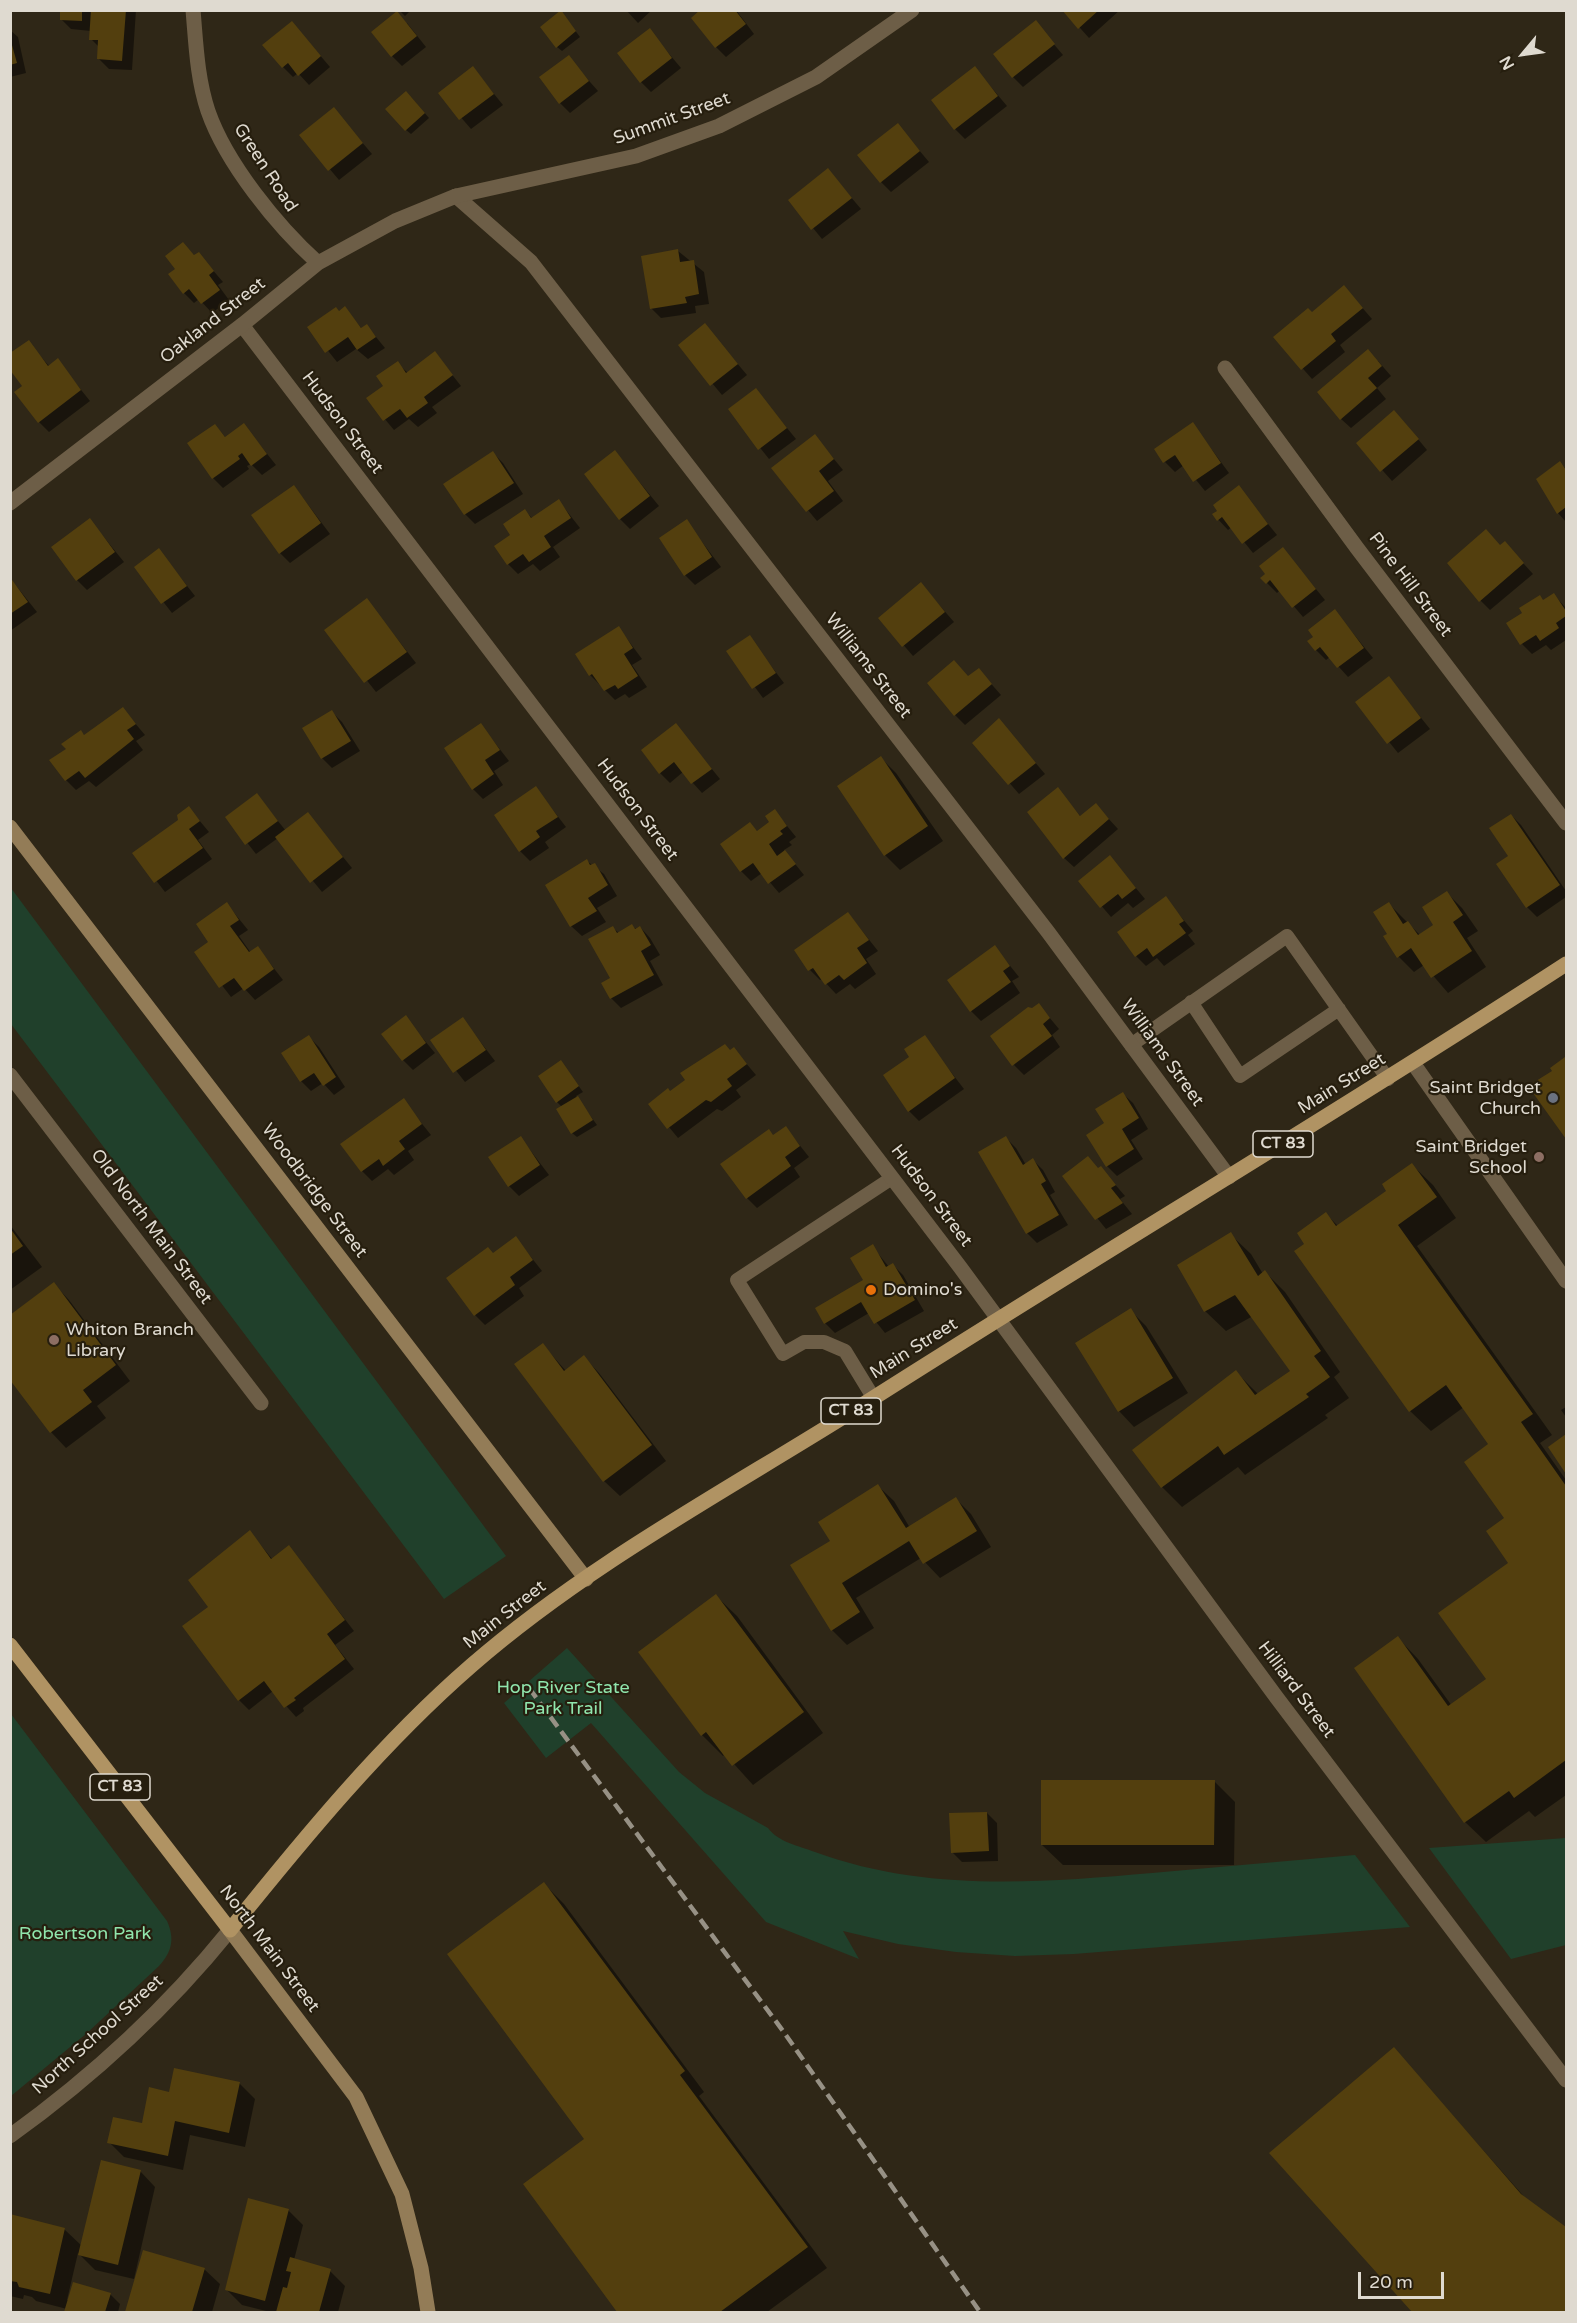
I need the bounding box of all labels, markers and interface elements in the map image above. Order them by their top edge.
north arrow [1493,24,1553,84]
text: N [1495,52,1519,73]
street label: Summit Street [611,88,733,150]
street label: Green Road [228,120,302,216]
street label: Oakland Street [156,273,270,369]
street label: Hudson Street [297,368,387,478]
street label: Pine Hill Street [1364,528,1456,642]
street label: Williams Street [820,609,916,723]
street label: Hudson Street [592,755,682,865]
street label: Williams Street [1116,995,1208,1111]
street label: Main Street [1294,1049,1390,1119]
place label: Saint Bridget Church [1430,1077,1541,1120]
marker: Saint Bridget Church [1546,1091,1560,1105]
street label: Woodbridge Street [257,1120,371,1262]
road number: CT 83 [1253,1131,1313,1157]
place label: Saint Bridget School [1416,1136,1527,1178]
street label: Hudson Street [886,1141,976,1251]
street label: Old North Main Street [86,1145,216,1309]
marker: Saint Bridget School [1532,1150,1546,1164]
place label: Domino's [883,1279,962,1301]
marker: Domino's [864,1283,878,1297]
street label: Main Street [866,1314,962,1384]
place label: Whiton Branch Library [66,1319,194,1362]
marker: Whiton Branch Library [47,1333,61,1347]
road number: CT 83 [821,1398,881,1424]
street label: Main Street [459,1576,551,1654]
street label: Hilliard Street [1253,1637,1339,1743]
park label: Hop River State Park Trail [496,1677,630,1720]
road number: CT 83 [90,1774,150,1800]
street label: North Main Street [214,1881,324,2017]
park label: Robertson Park [19,1923,151,1945]
street label: North School Street [28,1971,168,2099]
scale bar [1361,2260,1446,2298]
text: 20 m [1369,2271,1413,2293]

